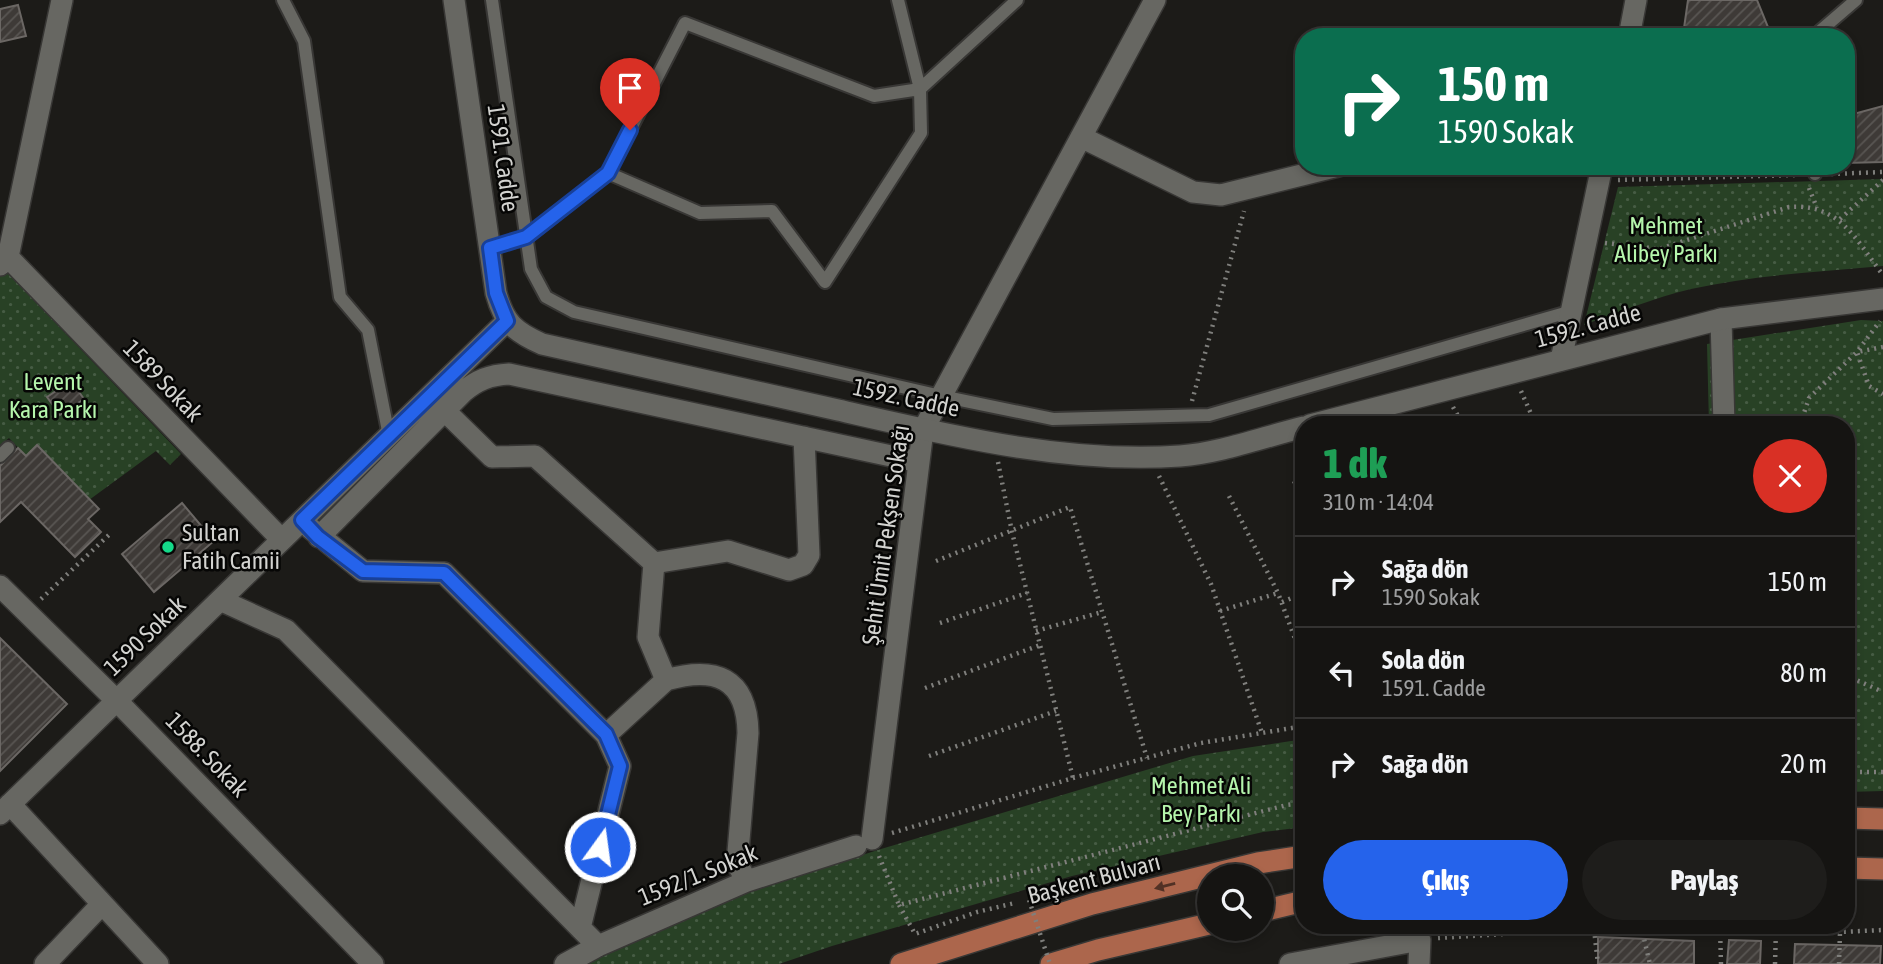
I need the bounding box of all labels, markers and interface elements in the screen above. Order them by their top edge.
text: 150 m [1438,55,1549,111]
icon: right [1323,56,1414,147]
pin [600,58,660,130]
icon: arrive [611,69,649,107]
street label: 1591. Cadde [483,102,524,213]
text: 1590 Sokak [1438,113,1574,150]
park label: Mehmet Alibey Parkı [1614,212,1718,267]
street label: 1592. Cadde [1532,298,1644,353]
street label: 1589 Sokak [118,335,209,427]
park label: Levent Kara Parkı [9,368,97,423]
street label: 1592. Cadde [850,373,962,422]
street label: Şehit Ümit Pekşen Sokağı [857,423,914,647]
text: 1 dk [1323,439,1387,487]
button: close [1753,439,1827,513]
text: 310 m · 14:04 [1323,489,1434,515]
place label: Sultan Fatih Camii [182,519,280,574]
marker: Sultan Fatih Camii [160,539,176,555]
text: Sağa dön [1382,554,1468,584]
icon: right [1323,563,1361,601]
text: 150 m [1768,567,1827,597]
text: 1590 Sokak [1382,584,1480,610]
street label: 1590 Sokak [99,590,191,681]
text: Sola dön [1382,645,1465,675]
icon: left [1323,654,1361,692]
text: 80 m [1780,658,1827,688]
text: 1591. Cadde [1382,675,1486,701]
street label: 1588. Sokak [161,707,254,803]
icon: right [1323,745,1361,783]
text: Sağa dön [1382,749,1468,779]
text: 20 m [1780,749,1827,779]
park label: Mehmet Ali Bey Parkı [1151,772,1251,827]
position arrow [563,810,637,884]
street label: 1592/1. Sokak [634,838,762,911]
button: Çıkış [1323,840,1568,920]
button: Paylaş [1582,840,1827,920]
street label: Başkent Bulvarı [1025,848,1163,909]
map controls [1197,864,1274,941]
button: search [1197,864,1274,941]
one-way arrow [1154,881,1176,892]

